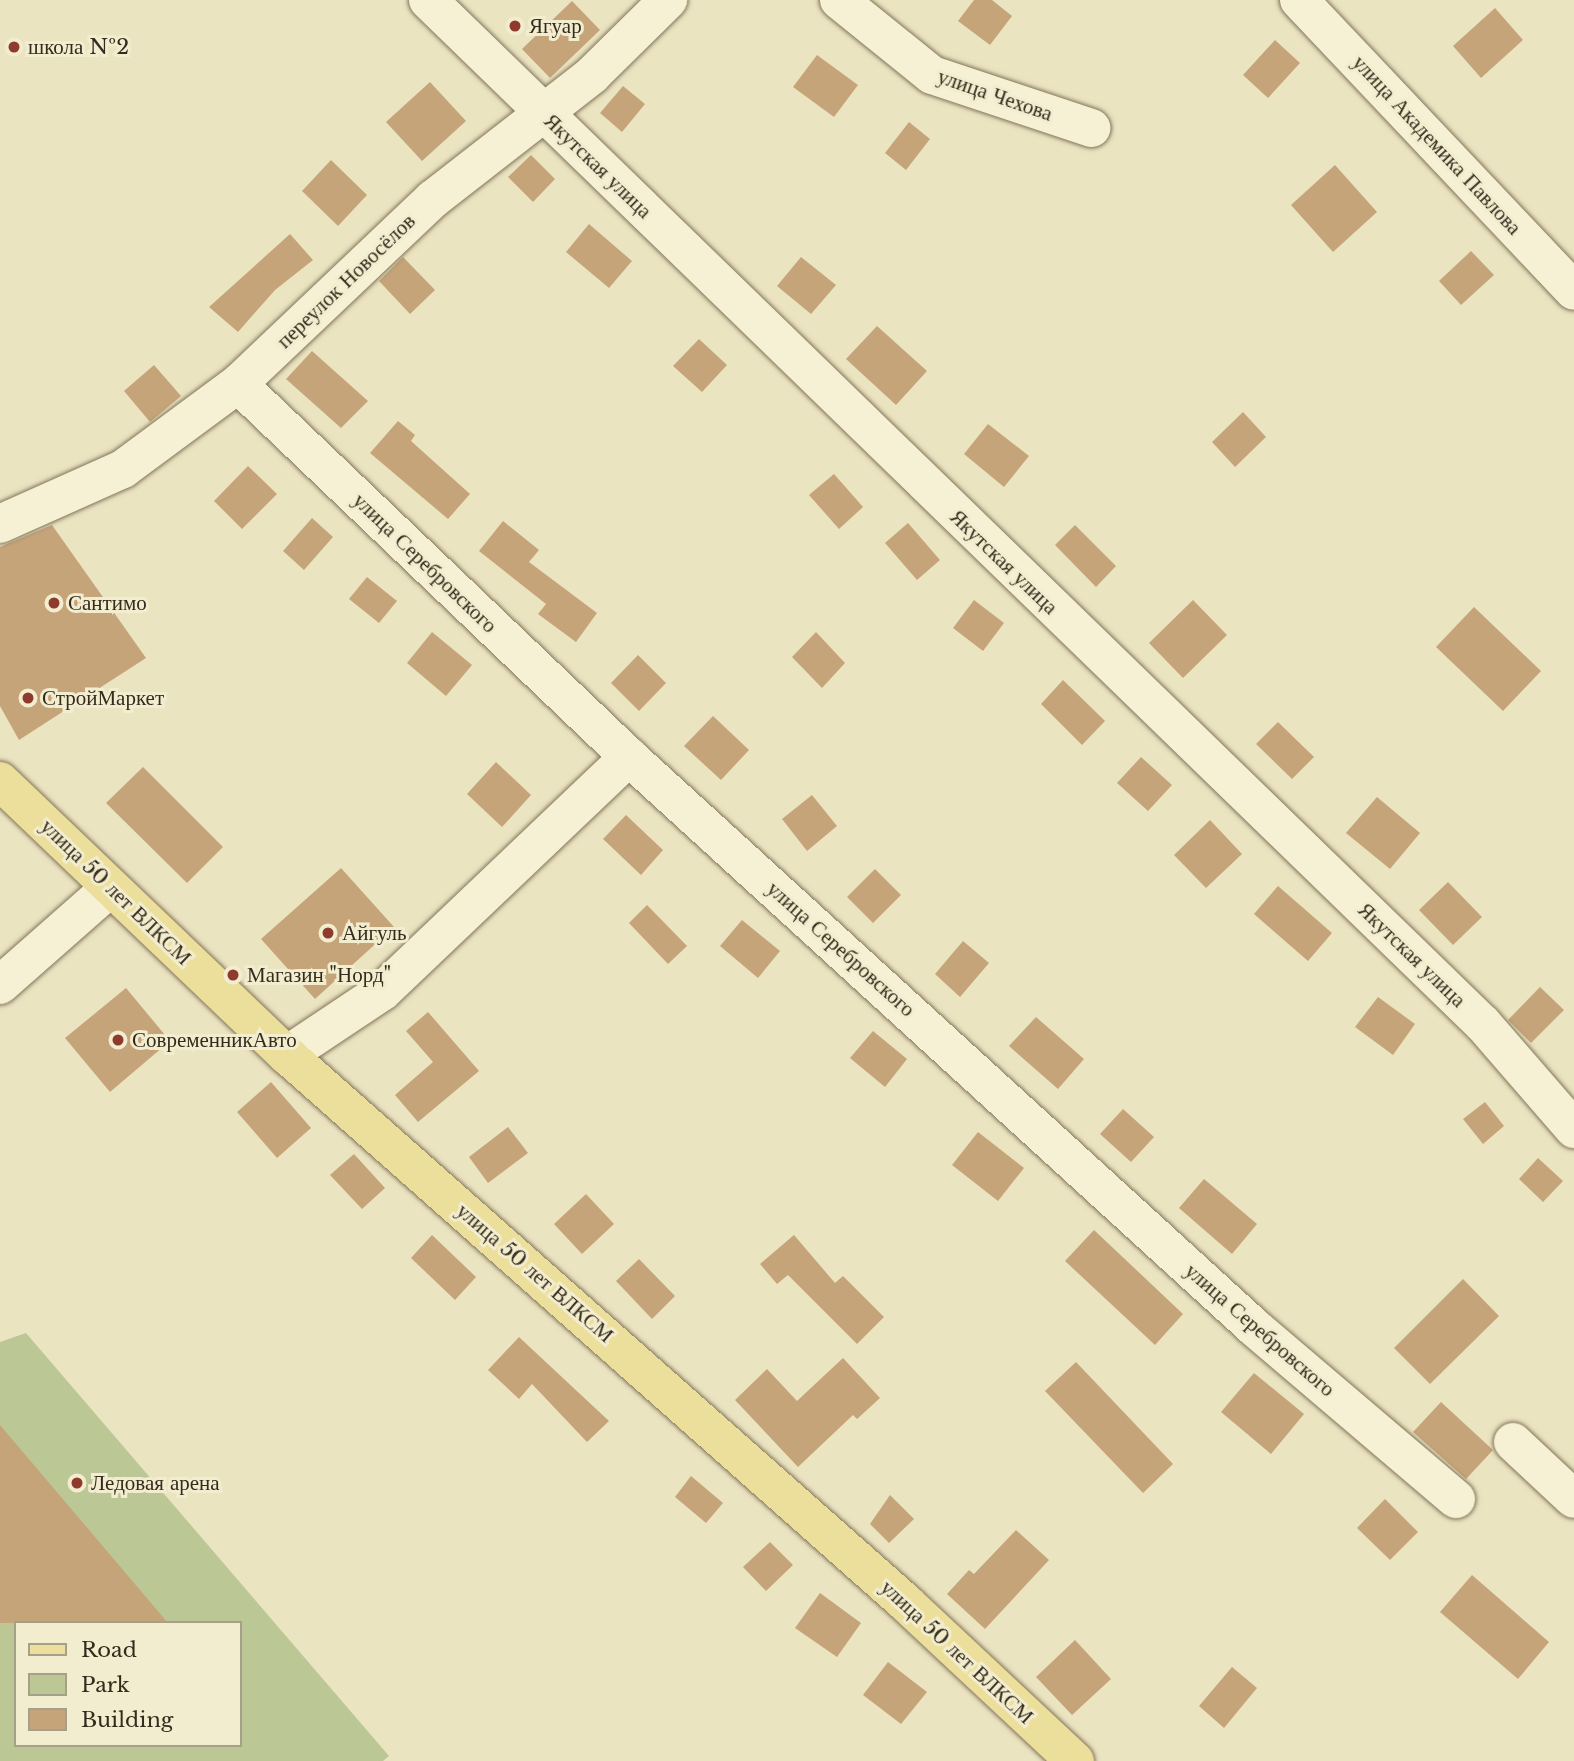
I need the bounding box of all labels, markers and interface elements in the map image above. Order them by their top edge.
place label: Ягуар [529,13,582,39]
marker: Ягуар [507,18,523,34]
place label: школа №2 [28,34,129,60]
marker: школа №2 [6,39,22,55]
street label: улица Академика Павлова [1347,50,1527,240]
street label: улица Чехова [934,64,1056,126]
street label: Якутская улица [539,108,657,224]
street label: переулок Новосёлов [272,209,420,353]
street label: улица Серебровского [348,488,502,638]
street label: Якутская улица [945,504,1063,620]
place label: Сантимо [68,590,147,616]
marker: Сантимо [46,595,62,611]
place label: СтройМаркет [42,685,164,711]
marker: СтройМаркет [20,690,36,706]
street label: улица 50 лет ВЛКСМ [36,814,196,970]
street label: улица Серебровского [762,876,920,1022]
street label: Якутская улица [1353,897,1471,1013]
place label: Айгуль [342,920,407,946]
marker: Айгуль [320,925,336,941]
place label: Магазин "Норд" [247,962,392,988]
marker: Магазин "Норд" [225,967,241,983]
place label: СовременникАвто [132,1027,297,1053]
marker: СовременникАвто [110,1032,126,1048]
street label: улица 50 лет ВЛКСМ [451,1198,619,1348]
street label: улица Серебровского [1180,1258,1340,1402]
place label: Ледовая арена [91,1470,220,1496]
marker: Ледовая арена [69,1475,85,1491]
street label: улица 50 лет ВЛКСМ [875,1575,1039,1729]
legend [14,1621,242,1747]
text: Road [81,1637,137,1663]
text: Park [81,1672,130,1698]
text: Building [81,1707,173,1733]

